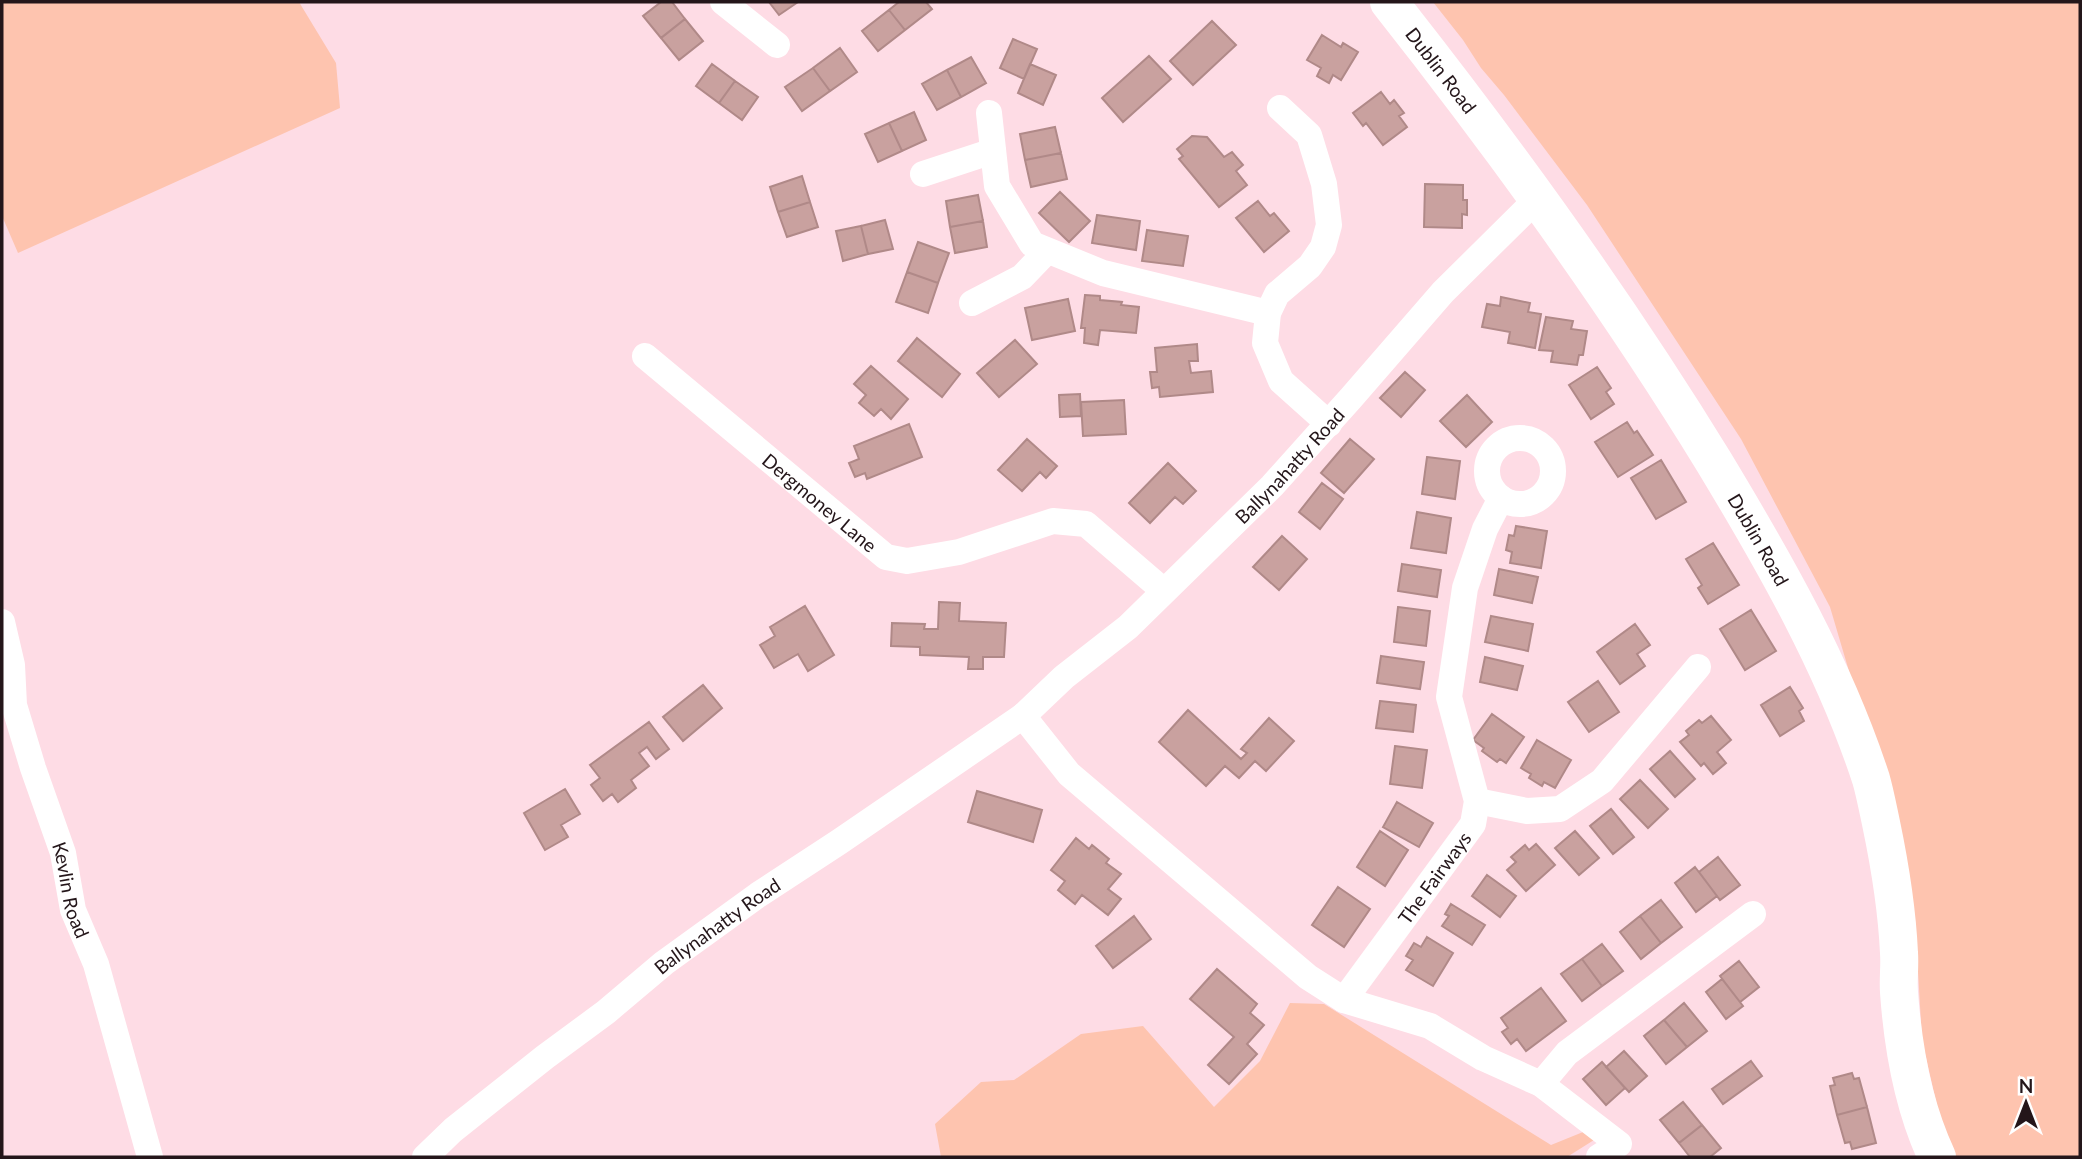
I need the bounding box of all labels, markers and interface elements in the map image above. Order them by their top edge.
street label: Dublin Road [1401,22,1482,117]
street label: Ballynahatty Road [1230,403,1348,528]
street label: Dergmoney Lane [758,448,882,556]
street label: Dublin Road [1724,489,1795,589]
street label: The Fairways [1392,827,1475,928]
street label: Kevlin Road [48,839,95,941]
street label: Ballynahatty Road [649,872,784,978]
north arrow [1991,1068,2061,1138]
text: N [2019,1074,2033,1097]

